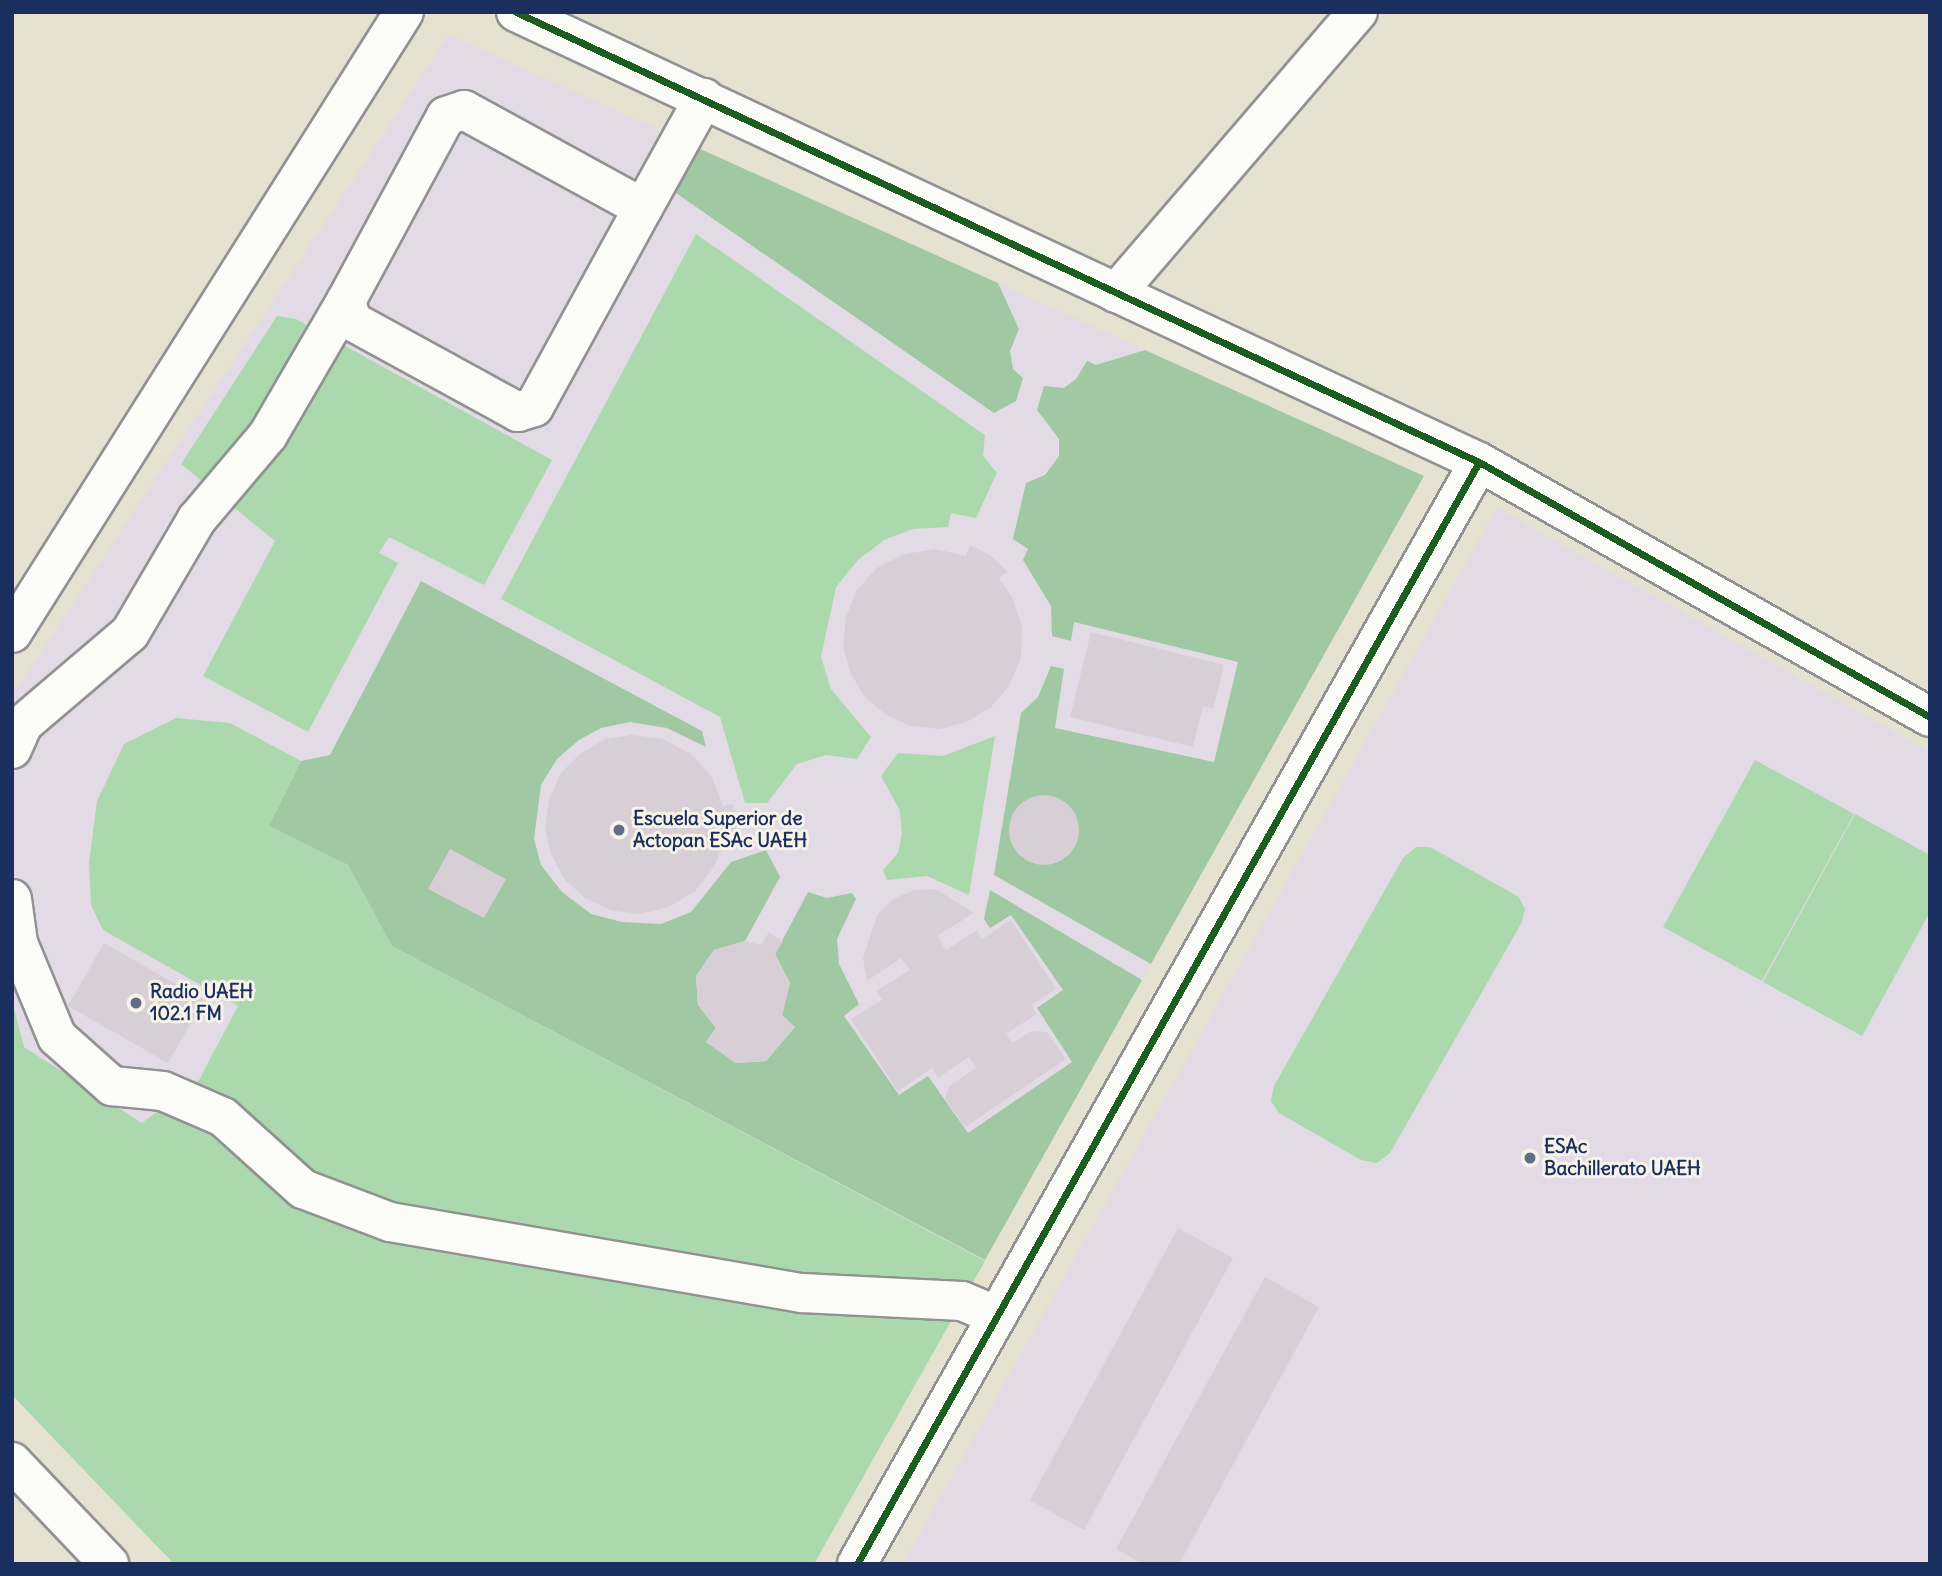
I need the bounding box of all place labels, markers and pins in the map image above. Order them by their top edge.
place label: Escuela Superior de Actopan ESAc UAEH [633,808,807,852]
marker: Escuela Superior de Actopan ESAc UAEH [611,822,627,838]
place label: Radio UAEH 102.1 FM [150,981,253,1025]
marker: Radio UAEH 102.1 FM [128,995,144,1011]
place label: ESAc Bachillerato UAEH [1544,1136,1701,1180]
marker: ESAc Bachillerato UAEH [1522,1150,1538,1166]

